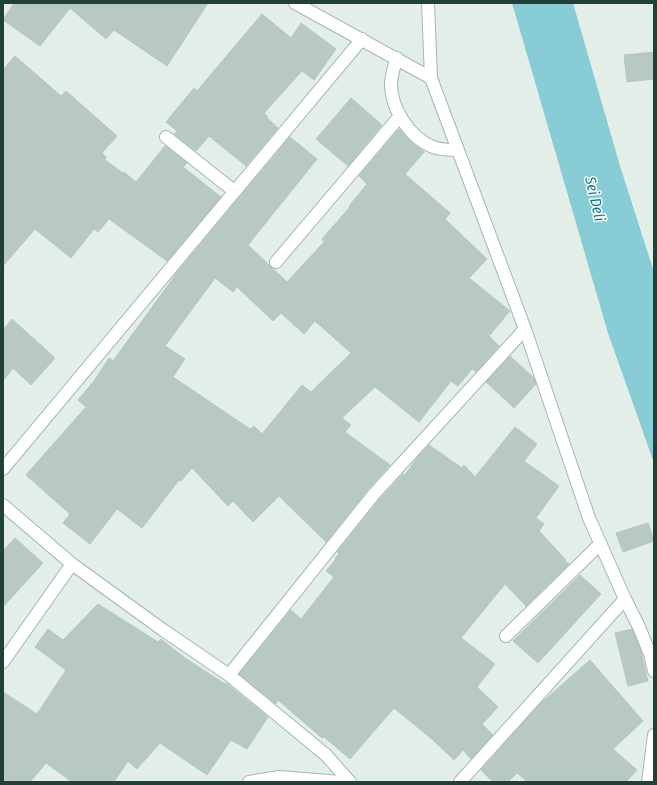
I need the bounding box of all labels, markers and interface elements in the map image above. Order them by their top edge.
water label: Sei Deli [581,174,609,223]

